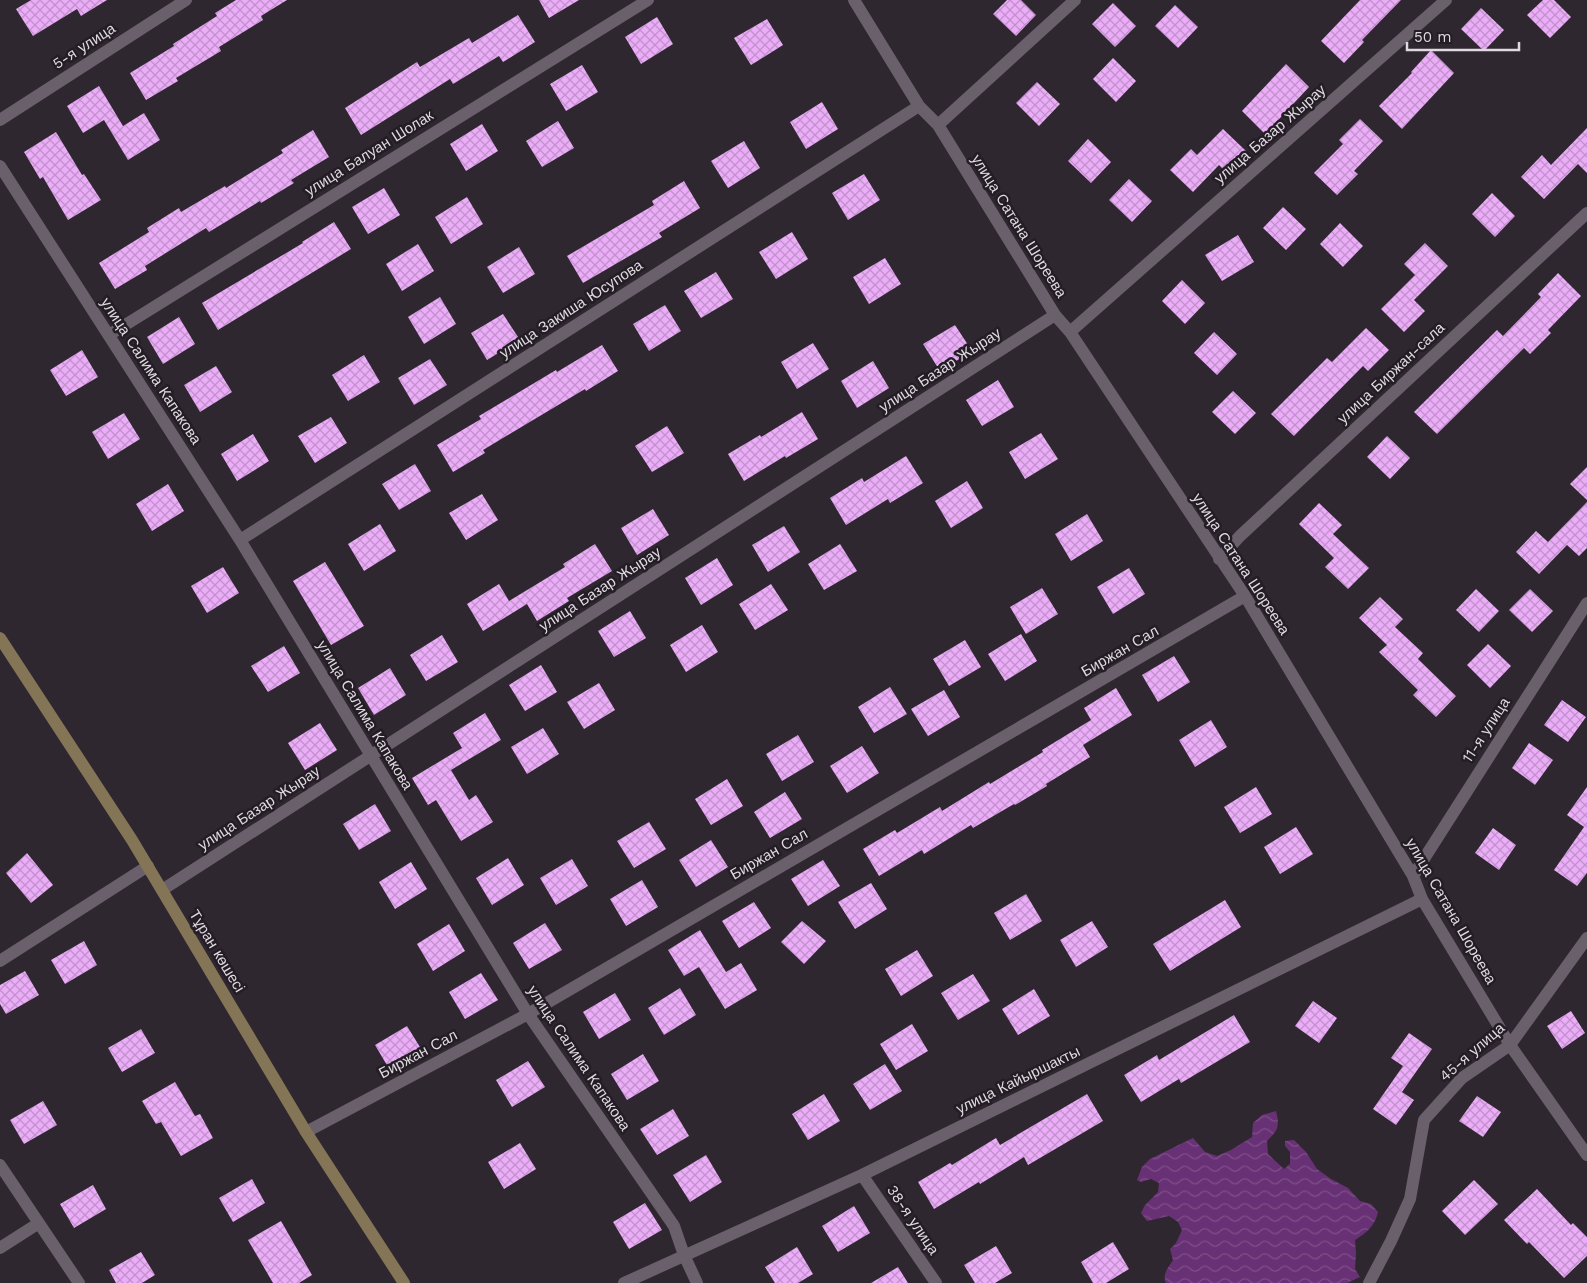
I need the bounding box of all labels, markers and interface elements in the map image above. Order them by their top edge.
street label: 5-я улица [49,19,119,73]
scale bar [1407,20,1520,52]
text: 50 m [1414,28,1451,46]
street label: улица Базар Жырау [1211,80,1330,187]
street label: улица Балуан Шолак [302,106,437,200]
street label: улица Сатана Шореева [968,151,1071,301]
street label: улица Закиша Юсупова [496,256,646,362]
street label: улица Салима Капакова [97,294,206,448]
street label: улица Биржан-сала [1334,318,1449,427]
street label: улица Базар Жырау [876,324,1005,416]
street label: улица Сатана Шореева [1188,490,1294,639]
street label: улица Базар Жырау [536,543,665,635]
street label: Биржан Сал [1078,622,1162,680]
street label: улица Салима Капакова [313,637,417,794]
street label: 11-я улица [1458,694,1514,766]
street label: улица Базар Жырау [195,762,324,854]
street label: Биржан Сал [727,825,811,883]
street label: улица Сатана Шореева [1402,835,1500,988]
street label: Тұран көшесі [185,907,249,995]
street label: улица Салима Капакова [524,982,635,1135]
street label: 45-я улица [1436,1019,1509,1085]
street label: Биржан Сал [376,1026,460,1082]
street label: улица Кайыршакты [953,1042,1083,1118]
street label: 38-я улица [883,1182,943,1259]

